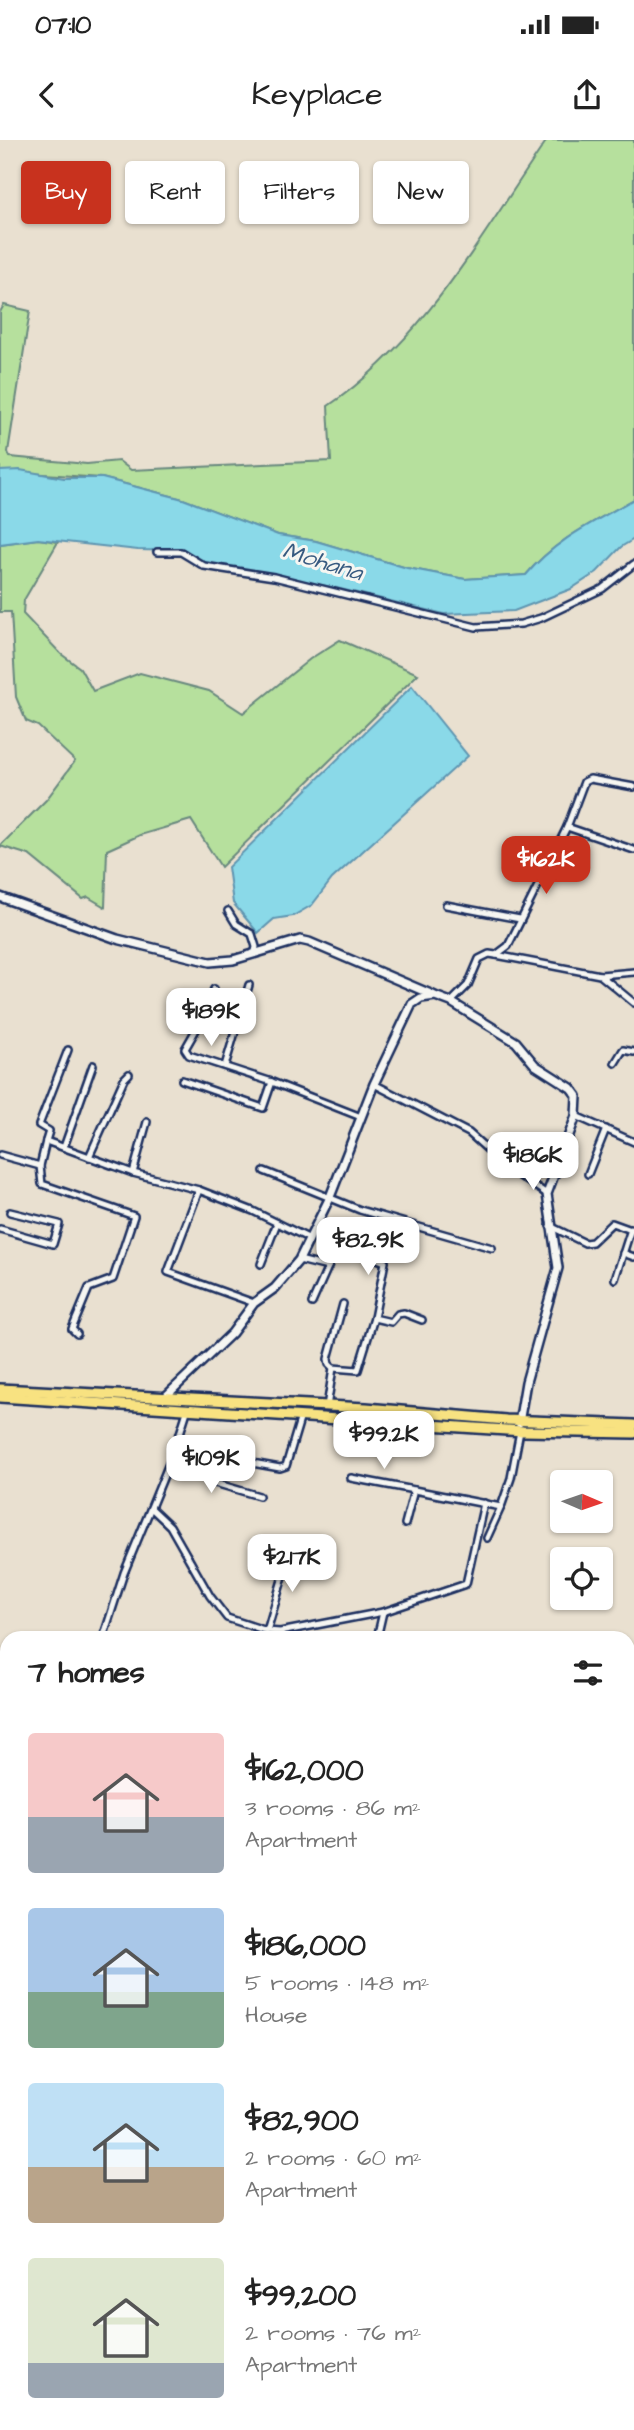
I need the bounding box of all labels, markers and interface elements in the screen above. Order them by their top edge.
text: 07:10 [35,7,91,43]
text: Keyplace [252,72,382,117]
icon: back [28,76,66,114]
icon: share [568,76,606,114]
chip: Buy [21,161,111,224]
chip: Rent [125,161,225,224]
chip: Filters [239,161,359,224]
chip: New [373,161,469,224]
water label: Mohana [279,534,368,591]
pin: $162K [497,836,595,896]
text: $162K [517,843,575,875]
pin: $189K [162,988,260,1048]
text: $189K [182,995,240,1027]
pin: $186K [484,1132,582,1192]
text: $186K [503,1139,563,1171]
pin: $82.9K [311,1218,425,1277]
text: $82.9K [332,1224,404,1256]
pin: $99.2K [327,1412,441,1471]
text: $99.2K [349,1418,419,1450]
pin: $109K [162,1436,260,1495]
text: $109K [182,1442,240,1474]
north arrow [550,1470,612,1533]
map controls [550,1470,613,1610]
pin: $217K [243,1534,341,1594]
text: $217K [264,1541,320,1573]
button: locate [550,1547,613,1610]
text: 7 homes [28,1652,145,1694]
icon: filters [569,1654,607,1692]
text: $162,000 [245,1750,364,1792]
icon: home [84,1761,168,1845]
text: 3 rooms · 86 m² [245,1792,421,1824]
text: Apartment [245,1824,357,1856]
text: $186,000 [245,1925,366,1967]
icon: home [84,1936,168,2020]
text: 5 rooms · 148 m² [245,1967,429,1999]
text: House [245,1999,308,2031]
text: $82,900 [245,2100,359,2142]
icon: home [84,2111,168,2195]
text: 2 rooms · 60 m² [245,2142,422,2174]
text: Apartment [245,2174,357,2206]
text: $99,200 [245,2275,356,2317]
icon: home [84,2286,168,2370]
text: 2 rooms · 76 m² [245,2317,421,2349]
text: Apartment [245,2349,357,2381]

